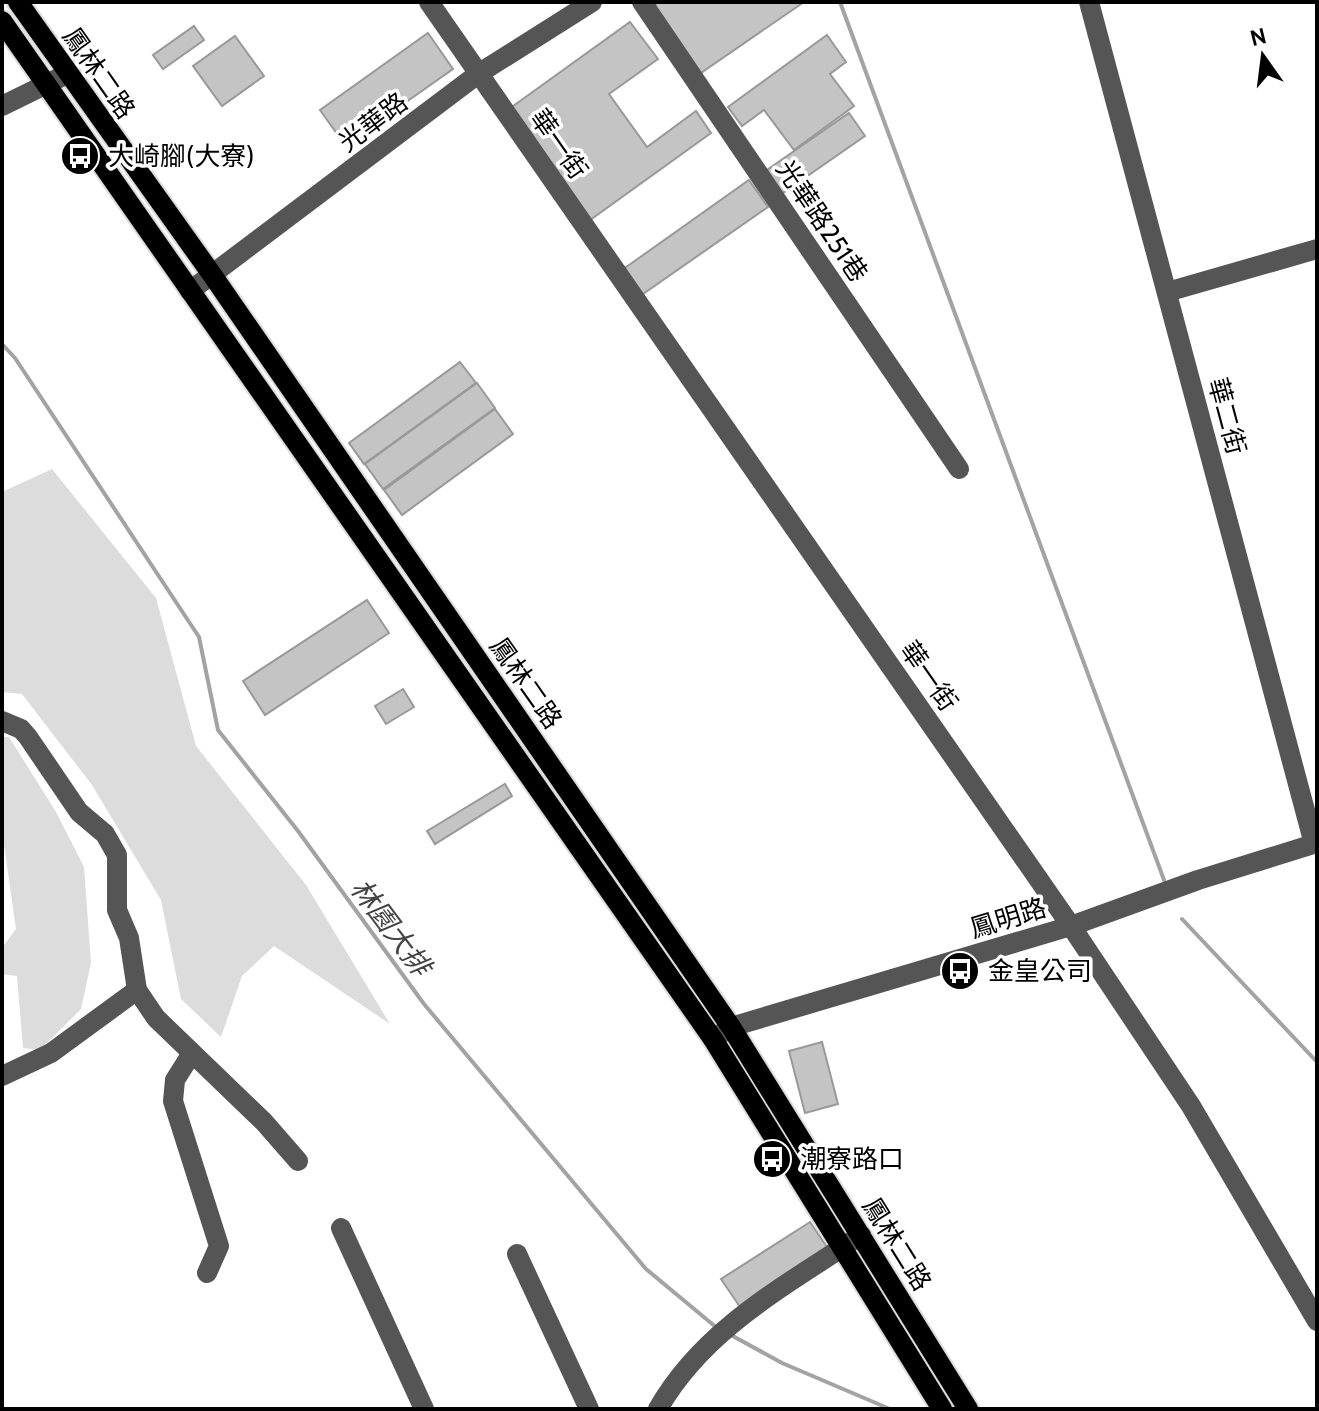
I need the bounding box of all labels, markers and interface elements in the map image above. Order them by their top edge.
north arrow [1223,16,1303,96]
street label: 鳳林二路 [56,21,142,125]
text: N [1247,22,1269,52]
street label: 光華路 [332,86,414,158]
street label: 華一街 [524,103,594,185]
bus stop icon: 大崎腳(大寮) [59,135,101,177]
place label: 大崎腳(大寮) [108,140,254,172]
street label: 光華路251巷 [770,154,874,288]
street label: 華二街 [1201,374,1253,458]
street label: 鳳林二路 [483,631,569,735]
street label: 華一街 [894,635,964,717]
water label: 林園大排 [344,872,441,985]
street label: 鳳明路 [966,891,1050,945]
bus stop icon: 金皇公司 [939,950,981,992]
place label: 金皇公司 [988,955,1092,987]
bus stop icon: 潮寮路口 [751,1138,793,1180]
place label: 潮寮路口 [800,1143,904,1175]
street label: 鳳林二路 [856,1191,938,1297]

